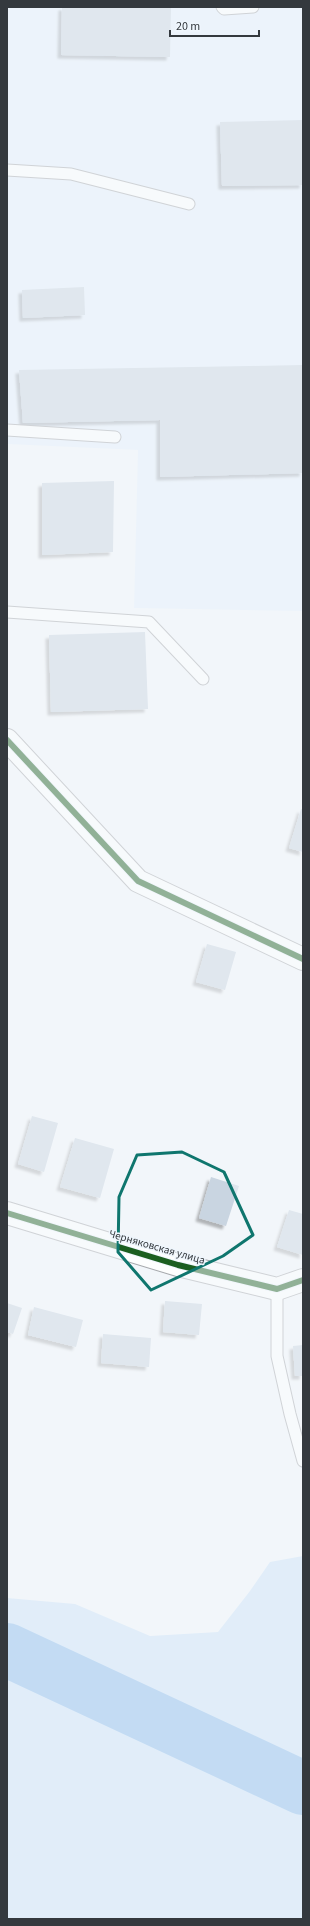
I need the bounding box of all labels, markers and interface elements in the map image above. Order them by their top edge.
scale bar [170,12,259,38]
text: 20 m [176,18,200,35]
street label: Черняковская улица [107,1226,207,1268]

